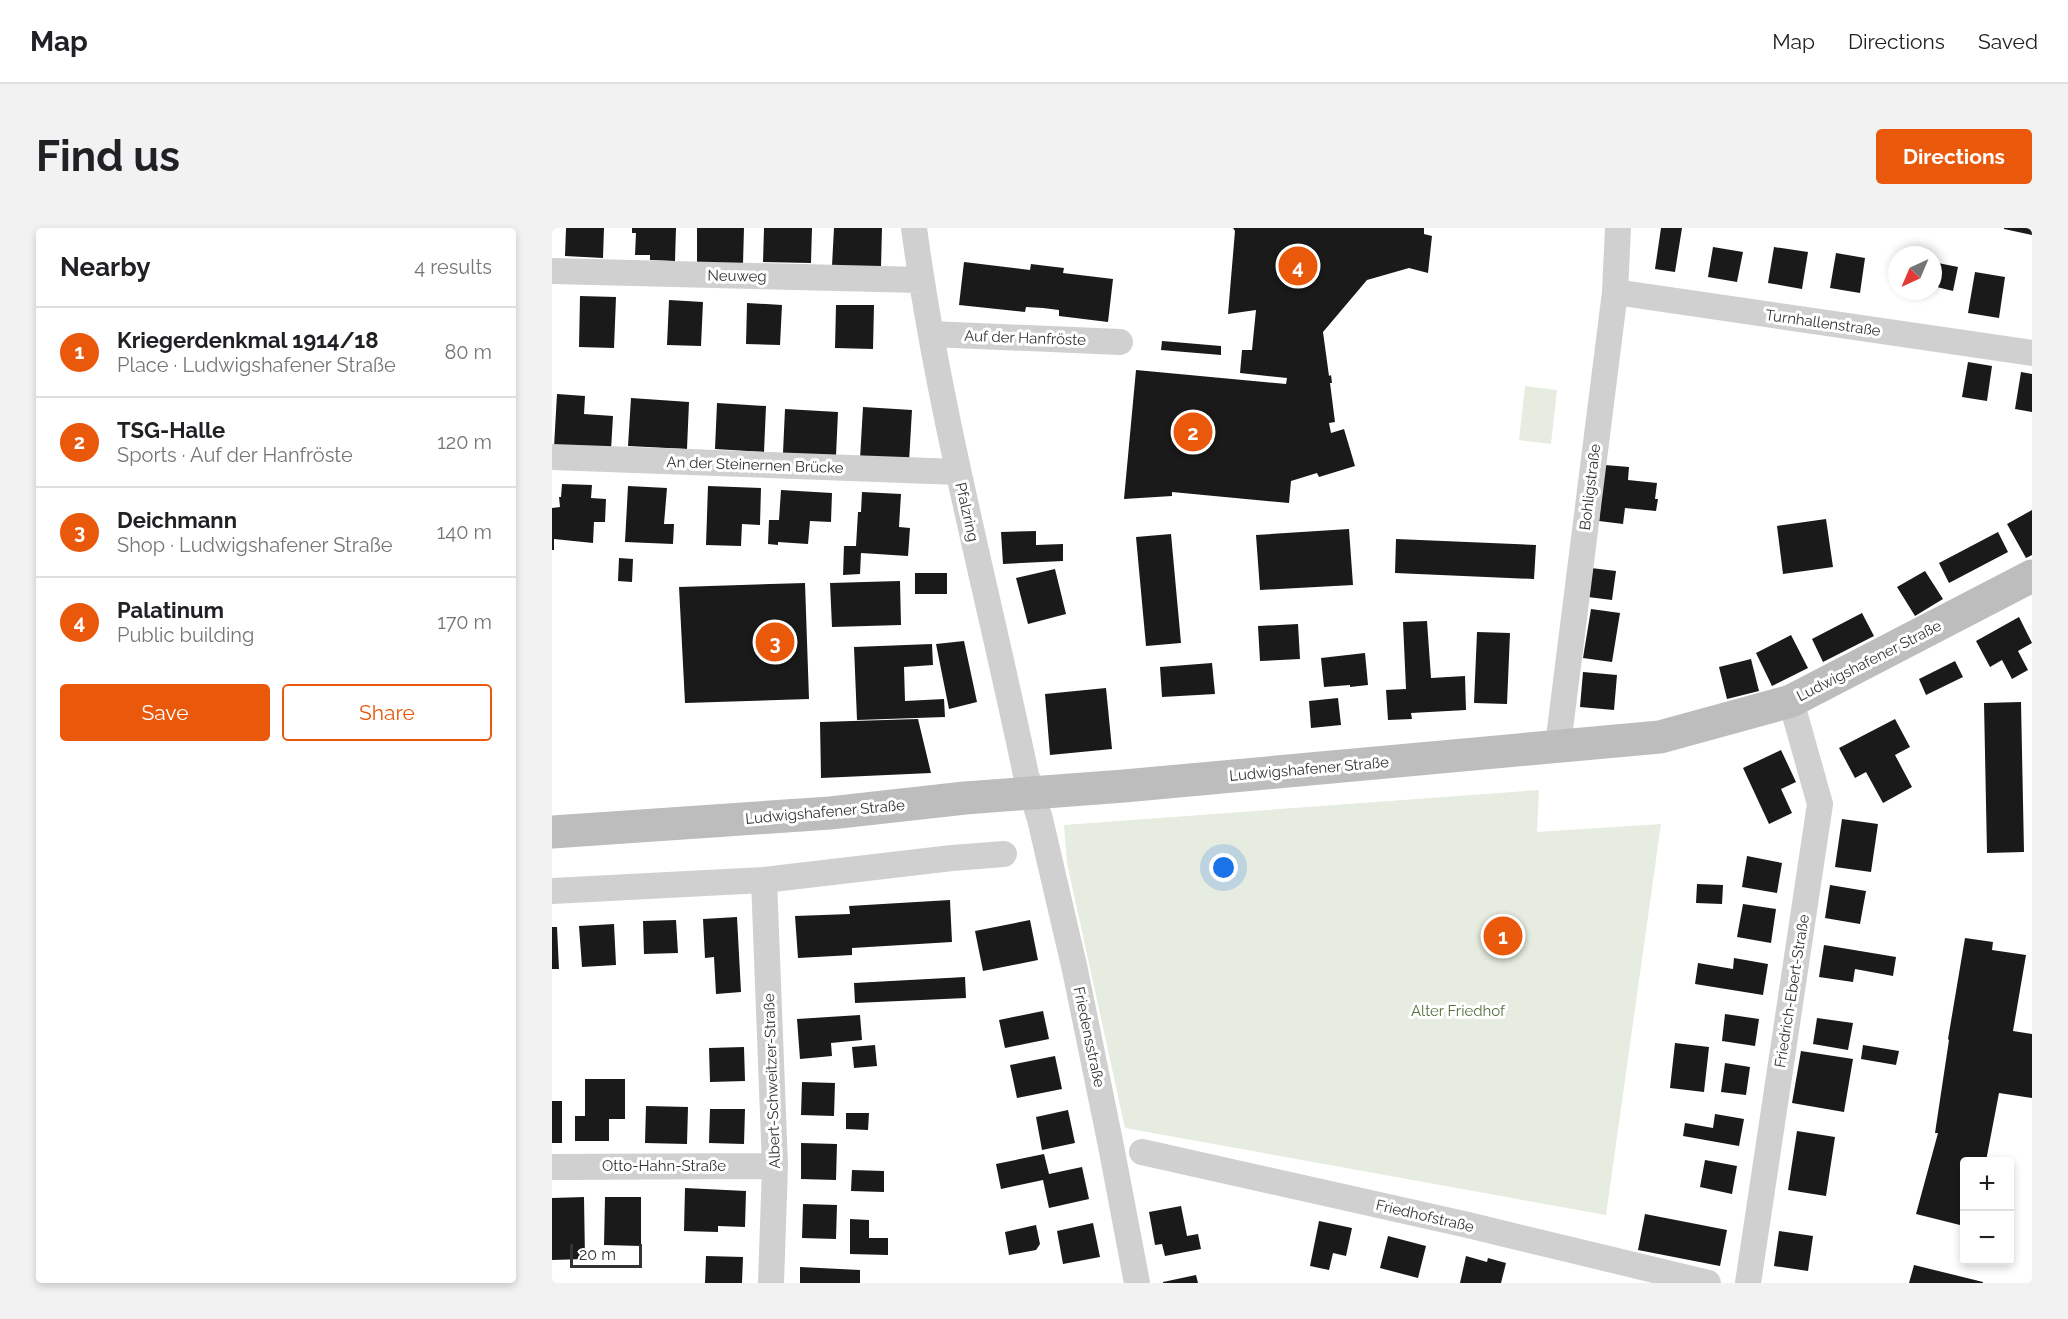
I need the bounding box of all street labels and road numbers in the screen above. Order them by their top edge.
street label: Neuweg [707,266,767,286]
street label: Turnhallenstraße [1764,306,1882,340]
street label: Auf der Hanfröste [964,327,1086,349]
street label: Bohligstraße [1576,443,1604,531]
street label: An der Steinernen Brücke [666,453,844,477]
street label: Pfalzring [951,481,983,543]
street label: Ludwigshafener Straße [1794,617,1945,705]
street label: Ludwigshafener Straße [1228,753,1390,785]
street label: Ludwigshafener Straße [744,796,906,828]
street label: Friedrich-Ebert-Straße [1771,913,1813,1069]
street label: Friedensstraße [1070,985,1108,1089]
street label: Albert-Schweitzer-Straße [760,993,784,1169]
street label: Otto-Hahn-Straße [602,1157,726,1175]
street label: Friedhofstraße [1374,1196,1476,1236]

